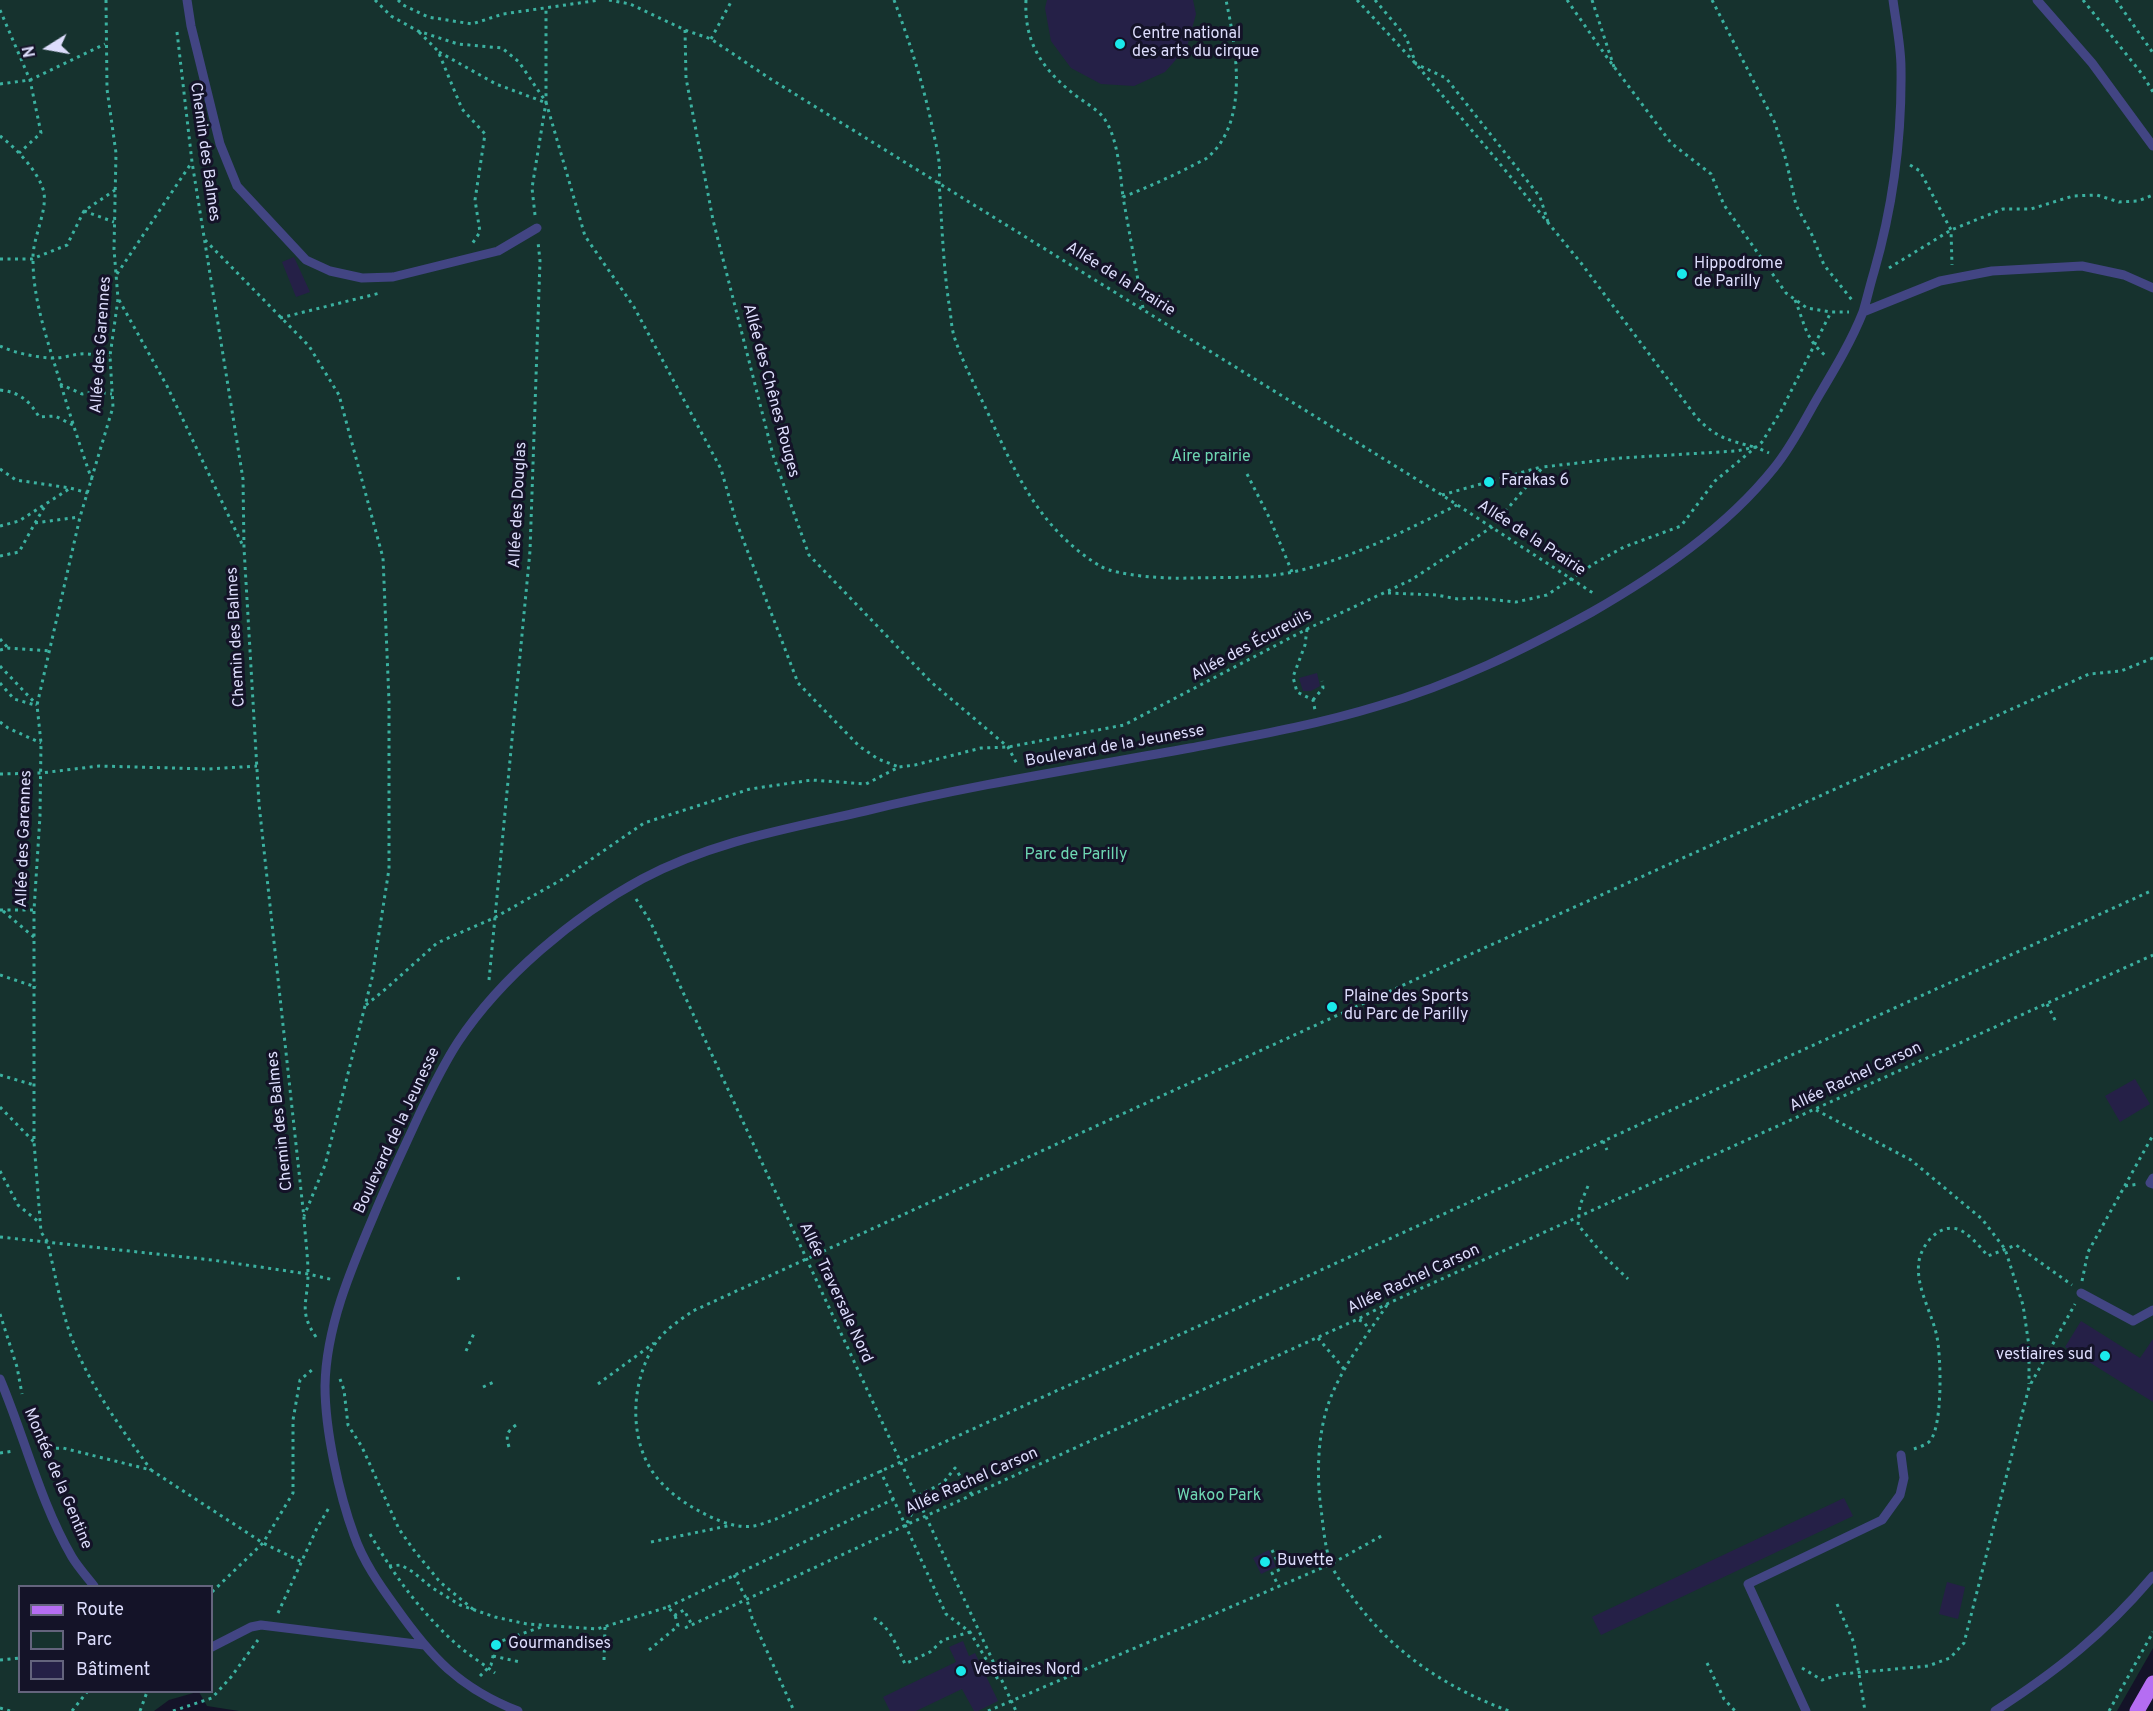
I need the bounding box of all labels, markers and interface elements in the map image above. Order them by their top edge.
north arrow [18,18,78,78]
place label: Centre national des arts du cirque [1132,25,1259,63]
marker: Centre national des arts du cirque [1113,37,1127,51]
text: N [19,44,41,59]
street label: Chemin des Balmes [185,81,223,223]
street label: Allée de la Prairie [1062,239,1178,321]
place label: Hippodrome de Parilly [1694,255,1783,293]
marker: Hippodrome de Parilly [1675,267,1689,281]
street label: Allée des Garennes [88,276,116,414]
street label: Allée des Chênes Rouges [738,302,802,480]
street label: Allée des Douglas [506,441,532,569]
park label: Aire prairie [1171,448,1251,468]
place label: Farakas 6 [1501,472,1569,492]
marker: Farakas 6 [1482,475,1496,489]
street label: Allée de la Prairie [1473,497,1589,581]
street label: Chemin des Balmes [224,566,250,708]
street label: Allée des Écureuils [1188,606,1316,686]
street label: Boulevard de la Jeunesse [1024,722,1206,772]
street label: Allée des Garennes [13,770,37,908]
park label: Parc de Parilly [1025,846,1127,866]
place label: Plaine des Sports du Parc de Parilly [1344,988,1469,1026]
marker: Plaine des Sports du Parc de Parilly [1325,1000,1339,1014]
street label: Allée Rachel Carson [1787,1039,1925,1117]
street label: Boulevard de la Jeunesse [351,1045,445,1217]
street label: Chemin des Balmes [264,1050,298,1192]
street label: Allée Traversale Nord [794,1220,876,1366]
street label: Allée Rachel Carson [1345,1241,1483,1319]
place label: vestiaires sud [1996,1346,2093,1366]
marker: vestiaires sud [2098,1349,2112,1363]
street label: Montée de la Gentine [19,1406,95,1552]
street label: Allée Rachel Carson [903,1444,1041,1520]
park label: Wakoo Park [1177,1487,1261,1507]
place label: Buvette [1277,1552,1334,1572]
marker: Buvette [1258,1555,1272,1569]
legend [18,1585,213,1693]
text: Route [76,1599,124,1622]
text: Parc [76,1629,112,1652]
place label: Gourmandises [508,1635,611,1655]
marker: Gourmandises [489,1638,503,1652]
text: Bâtiment [76,1659,150,1682]
place label: Vestiaires Nord [973,1661,1081,1681]
marker: Vestiaires Nord [954,1664,968,1678]

